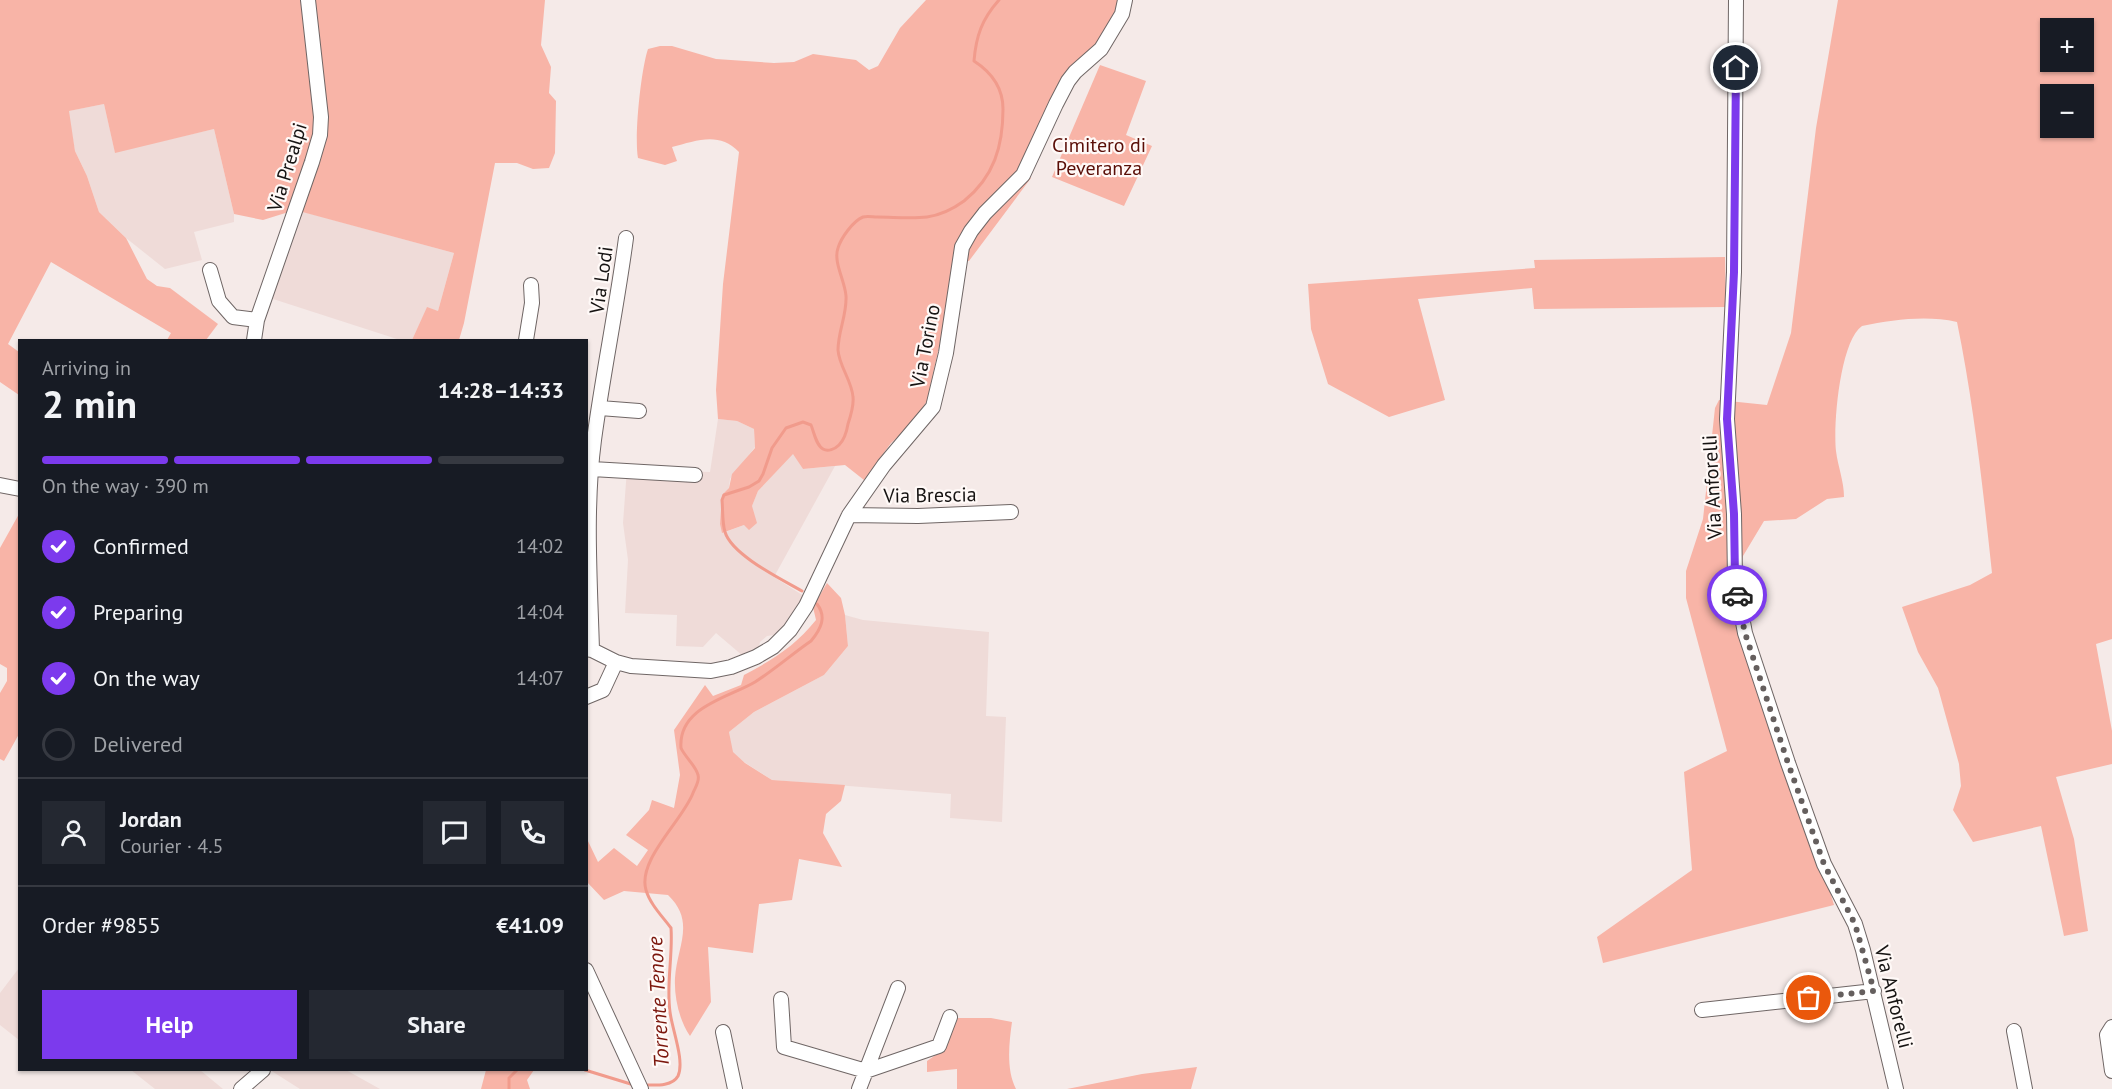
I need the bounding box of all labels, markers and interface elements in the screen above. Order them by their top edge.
map controls [2040,18,2094,138]
button: + [2040,18,2094,72]
pin [1710,42,1761,93]
icon: home [1719,51,1752,84]
button: − [2040,84,2094,138]
street label: Via Prealpi [261,120,313,215]
park label: Cimitero di Peveranza [1052,132,1146,181]
street label: Via Lodi [583,245,619,316]
street label: Via Torino [904,302,946,391]
text: Arriving in [42,355,131,381]
text: 14:28–14:33 [438,376,564,404]
text: 2 min [42,378,137,429]
street label: Via Anforelli [1696,434,1728,541]
text: On the way · 390 m [42,473,209,499]
street label: Via Brescia [882,481,977,509]
icon: check [42,530,75,563]
text: Confirmed [93,532,189,560]
text: 14:02 [516,533,564,559]
courier [1707,565,1767,625]
icon: car [1721,579,1754,612]
icon: check [42,596,75,629]
text: Preparing [93,598,183,626]
text: 14:04 [516,599,564,625]
icon: check [42,662,75,695]
text: On the way [93,664,200,692]
text: 14:07 [516,665,564,691]
text: Delivered [93,730,183,758]
button: person [42,801,105,864]
button: chat [423,801,486,864]
button: phone [501,801,564,864]
text: Jordan [120,805,182,833]
text: Courier · 4.5 [120,833,223,859]
text: Order #9855 [42,911,161,939]
text: €41.09 [496,911,564,939]
water label: Torrente Tenore [641,935,675,1068]
street label: Via Anforelli [1868,942,1919,1051]
pin [1783,972,1834,1023]
icon: bag [1792,981,1825,1014]
button: Help [42,990,297,1059]
button: Share [309,990,564,1059]

